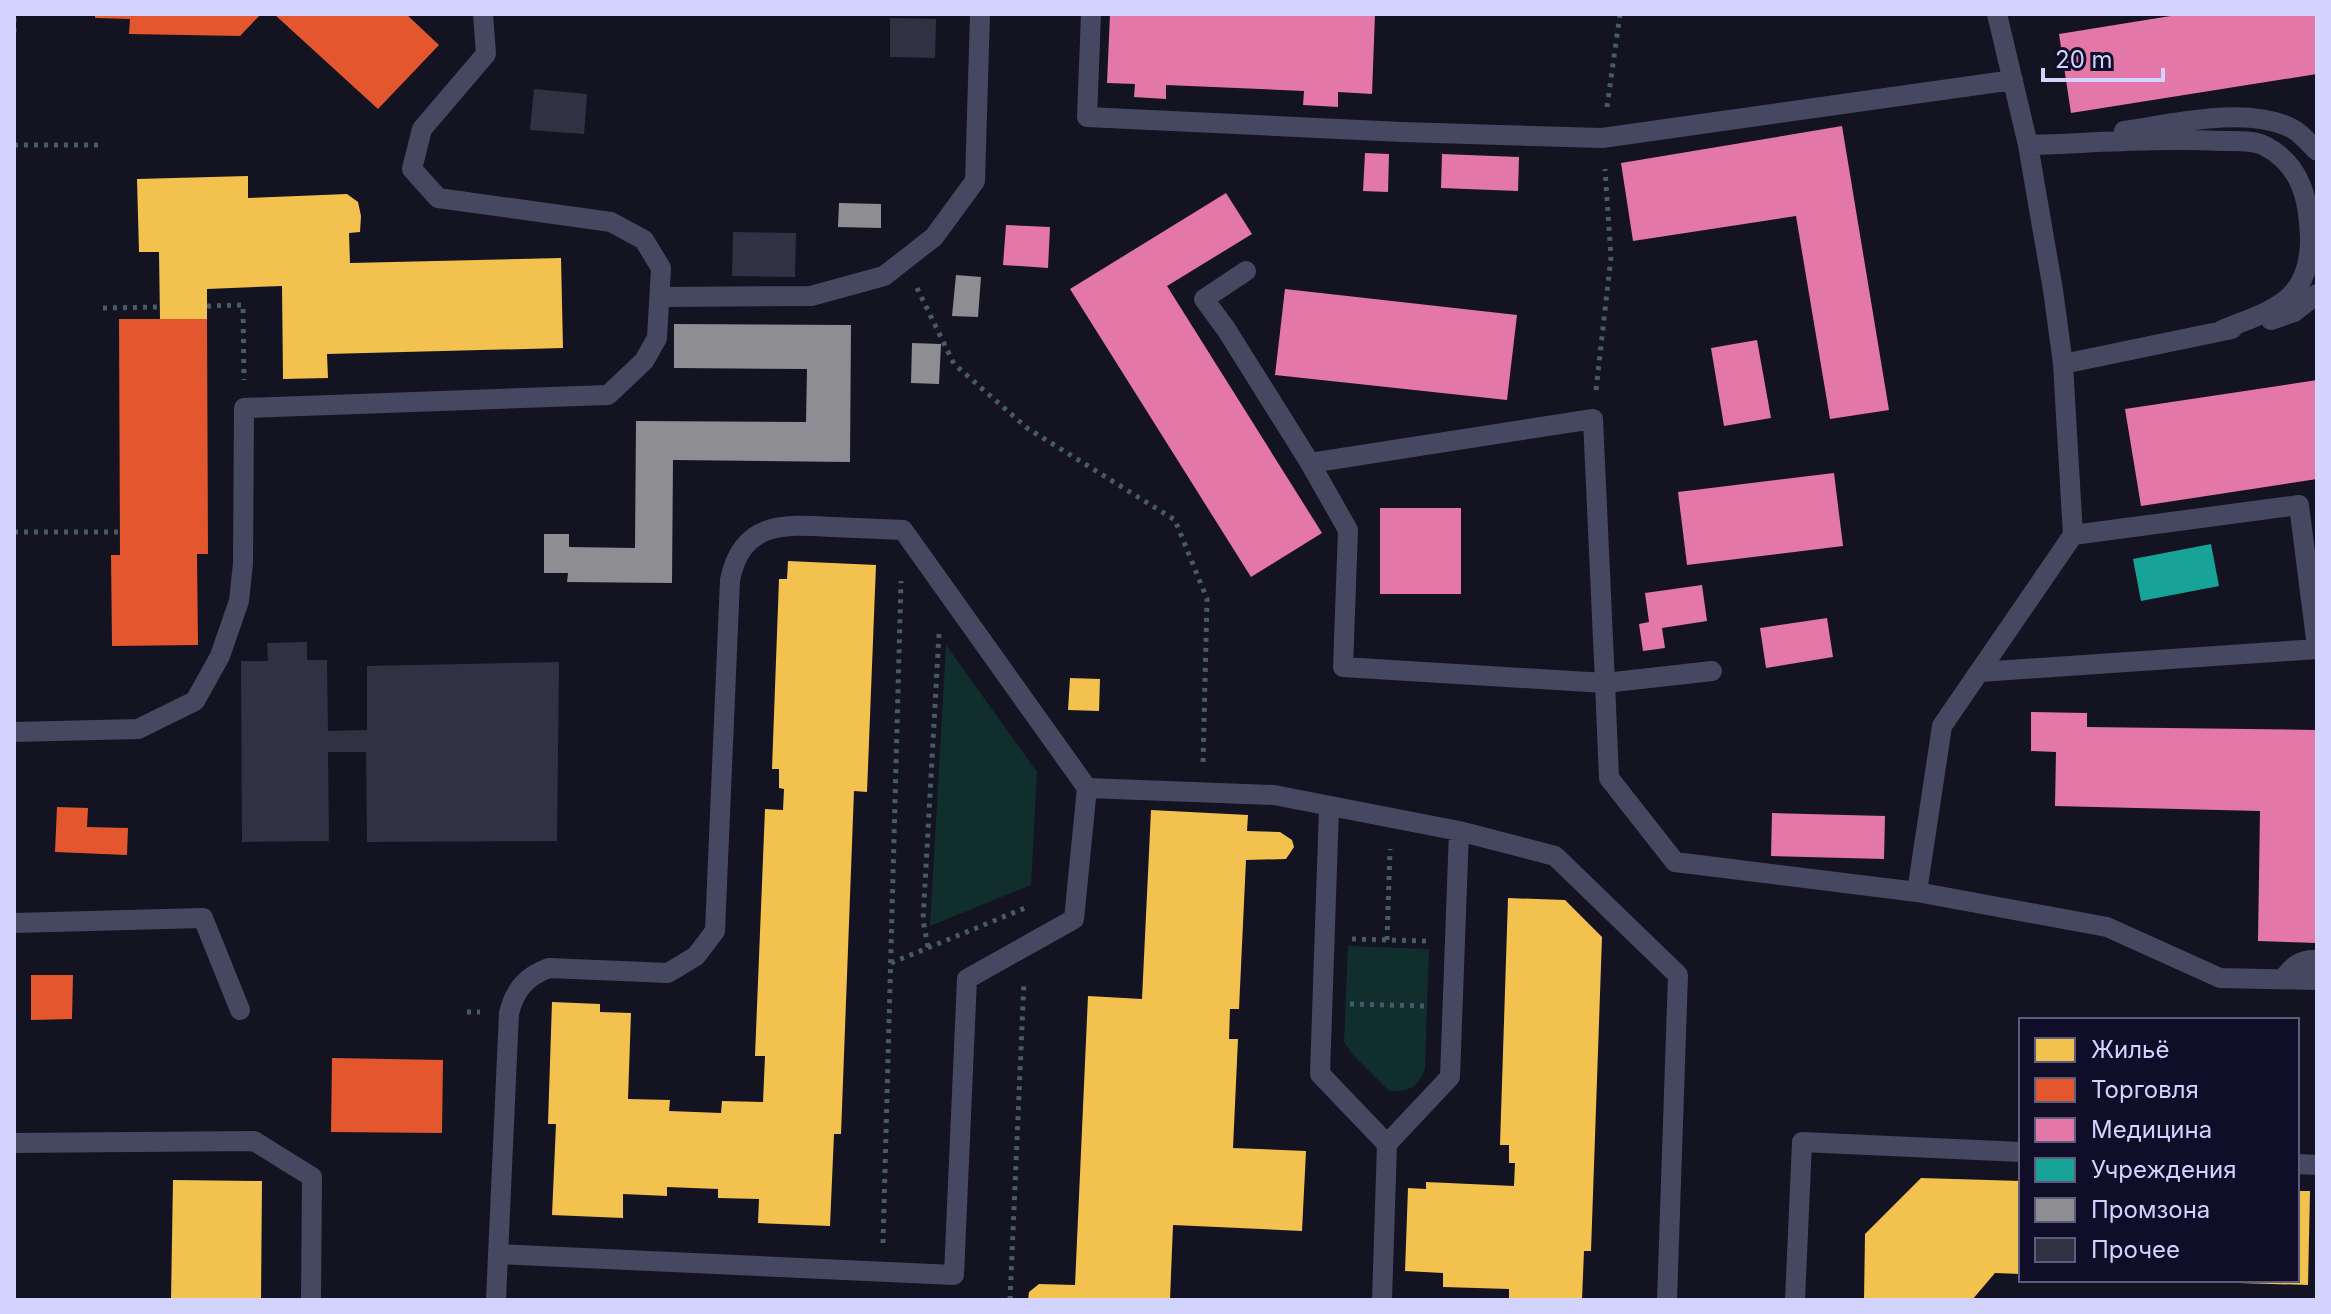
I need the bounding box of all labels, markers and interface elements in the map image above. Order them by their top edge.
scale bar [2043,32,2163,82]
text: 20 m [2055,45,2113,74]
legend [2019,1018,2299,1282]
text: Жильё [2091,1035,2169,1064]
text: Торговля [2091,1075,2199,1104]
text: Медицина [2091,1115,2212,1144]
text: Учреждения [2091,1155,2237,1184]
text: Промзона [2091,1195,2210,1224]
text: Прочее [2091,1235,2180,1264]

